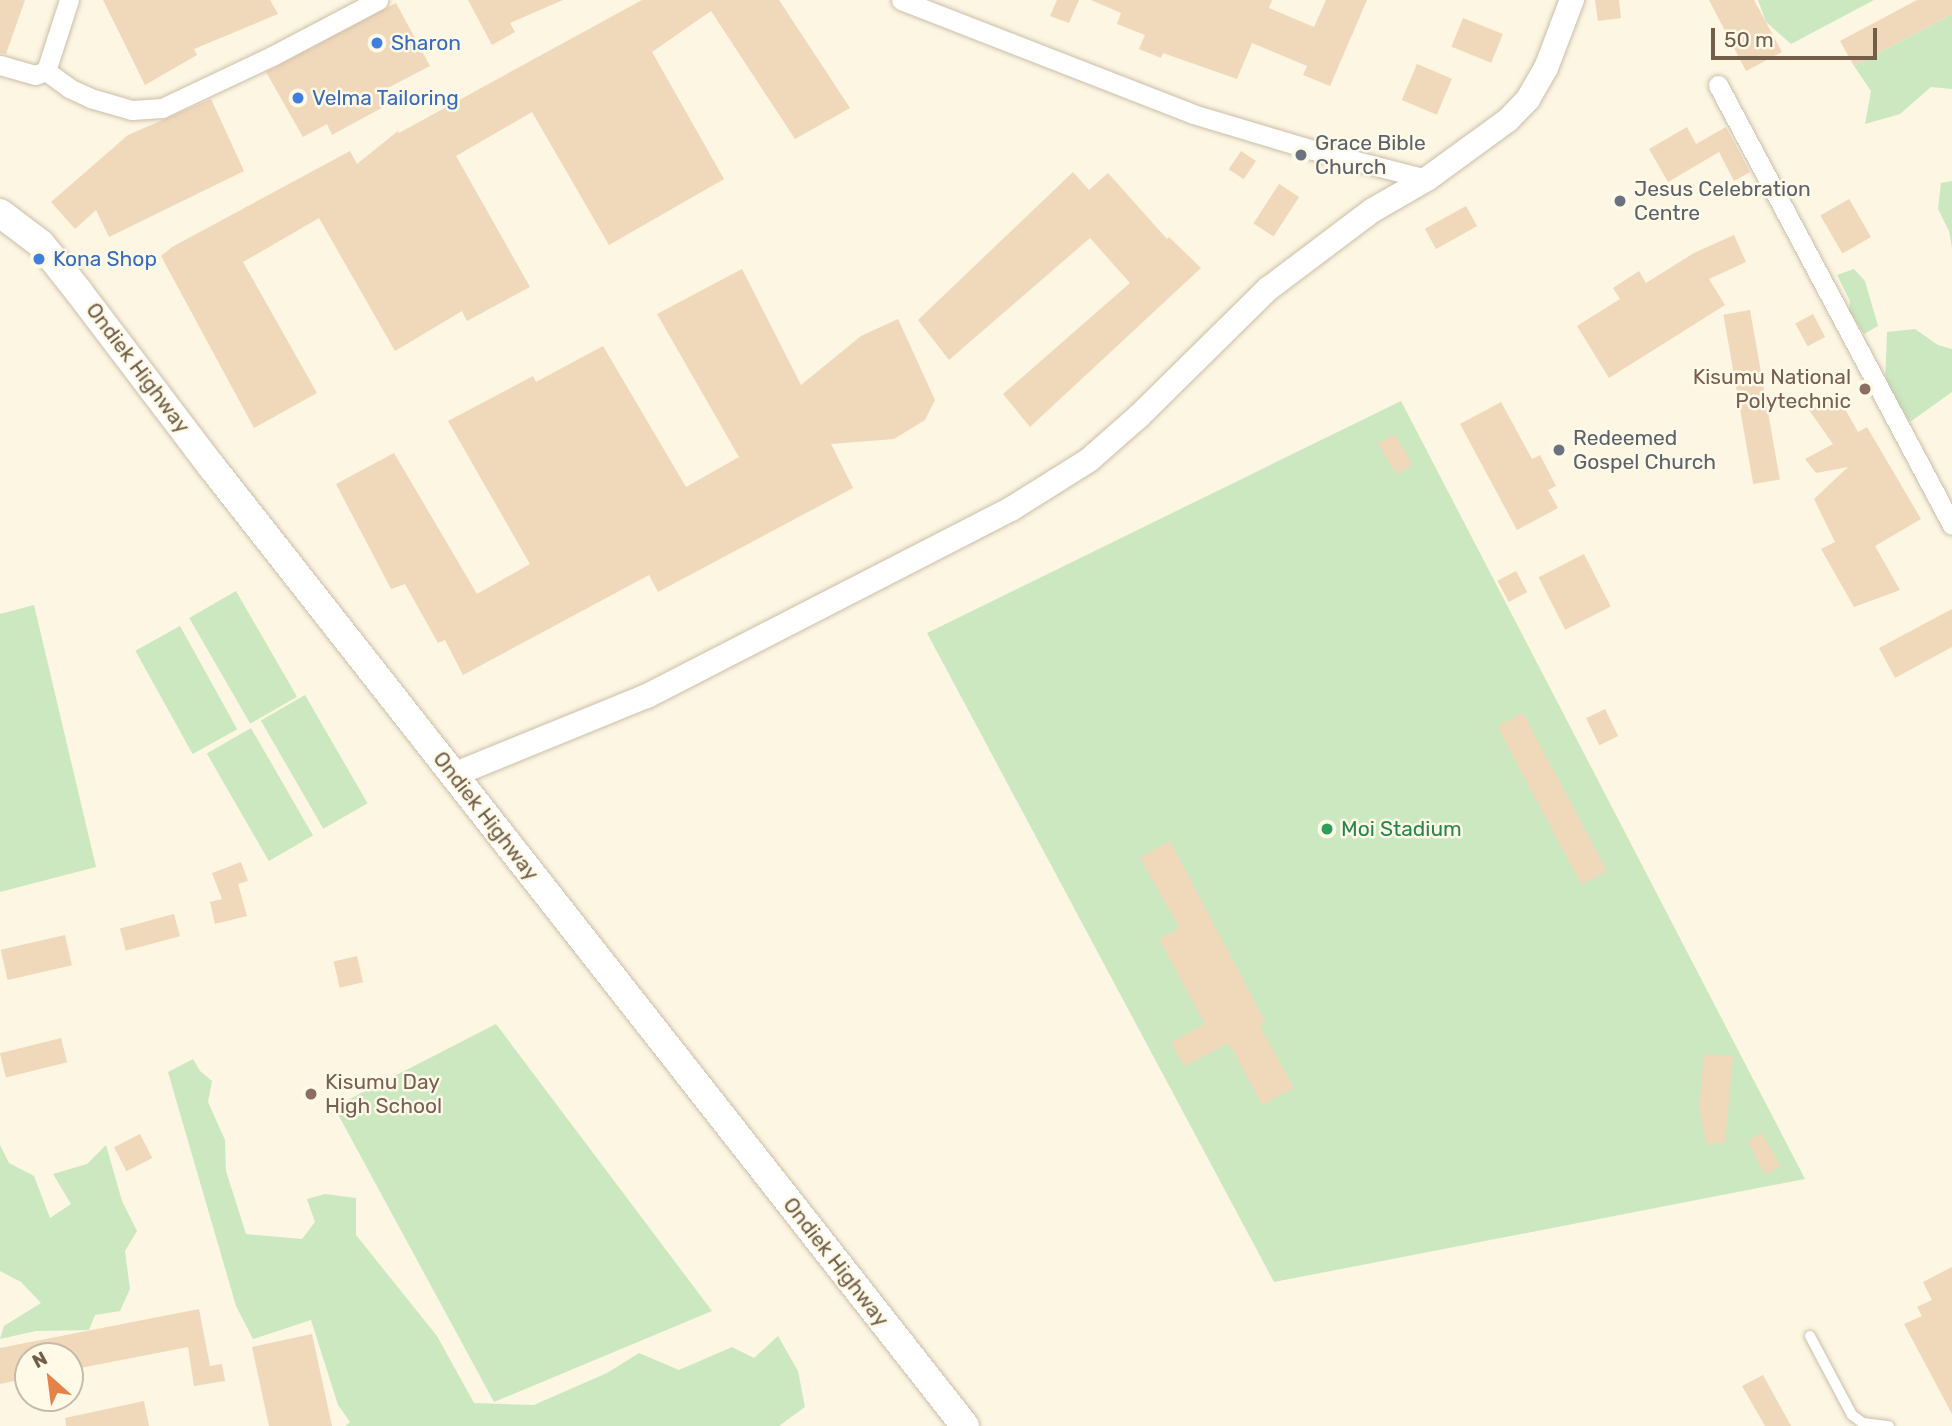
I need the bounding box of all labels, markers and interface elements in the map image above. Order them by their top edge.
scale bar [1714,14,1880,58]
text: 50 m [1724,27,1774,52]
place label: Sharon [391,30,461,56]
marker: Sharon [369,35,385,51]
place label: Velma Tailoring [312,85,459,111]
marker: Velma Tailoring [290,90,306,106]
place label: Grace Bible Church [1315,130,1426,180]
marker: Grace Bible Church [1293,147,1309,163]
place label: Jesus Celebration Centre [1634,176,1811,226]
marker: Jesus Celebration Centre [1612,193,1628,209]
place label: Kona Shop [53,246,157,272]
marker: Kona Shop [31,251,47,267]
street label: Ondiek Highway [81,298,195,438]
place label: Kisumu National Polytechnic [1693,364,1851,414]
marker: Kisumu National Polytechnic [1857,381,1873,397]
place label: Redeemed Gospel Church [1573,425,1716,475]
marker: Redeemed Gospel Church [1551,442,1567,458]
street label: Ondiek Highway [428,746,544,886]
place label: Moi Stadium [1341,816,1462,842]
marker: Moi Stadium [1319,821,1335,837]
place label: Kisumu Day High School [325,1069,442,1119]
marker: Kisumu Day High School [303,1086,319,1102]
street label: Ondiek Highway [778,1192,894,1332]
north arrow [14,1342,84,1412]
text: N [28,1346,51,1373]

